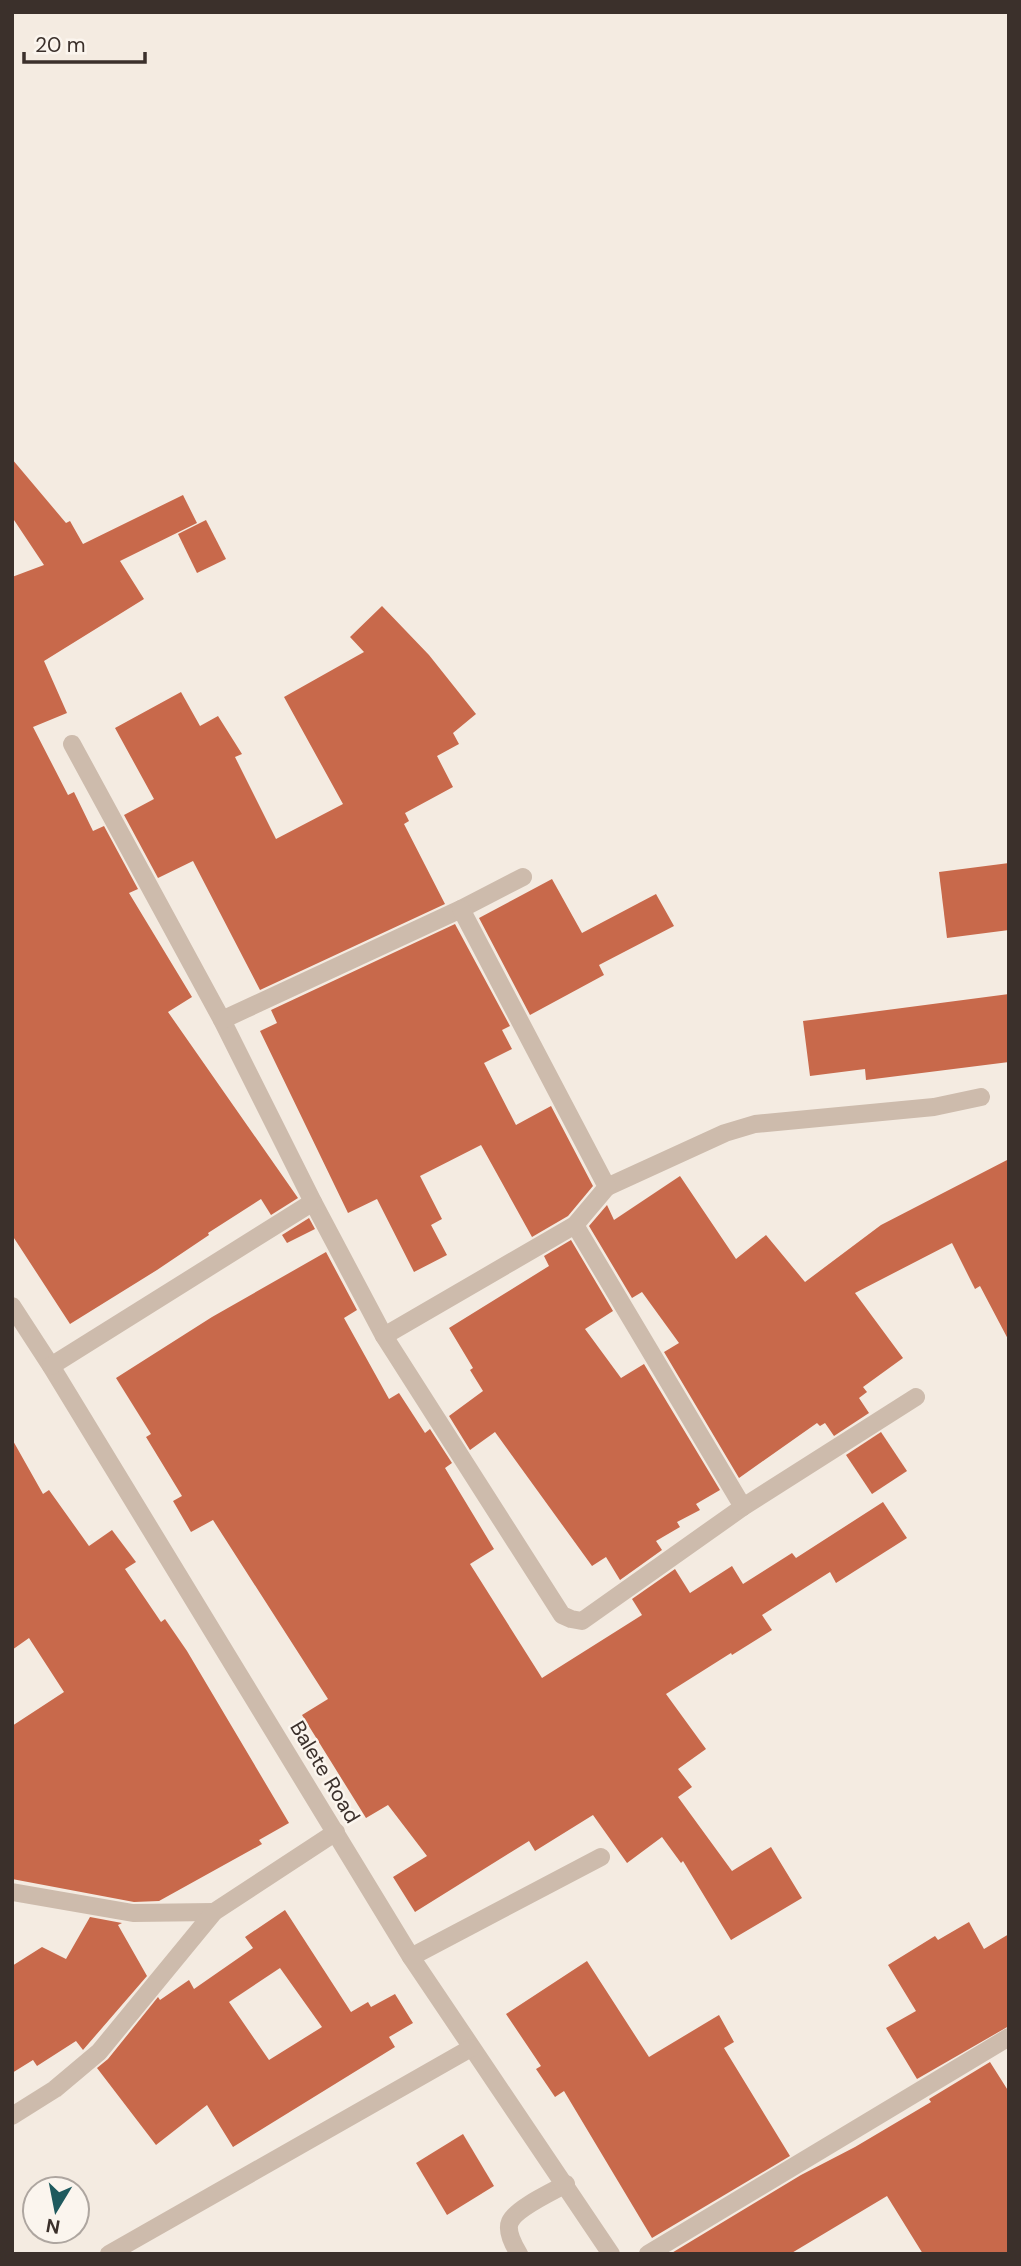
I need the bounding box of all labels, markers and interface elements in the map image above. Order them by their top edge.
scale bar [24,21,145,65]
text: 20 m [35,31,86,59]
street label: Balete Road [283,1716,367,1828]
north arrow [21,2175,91,2245]
text: N [44,2213,62,2240]

